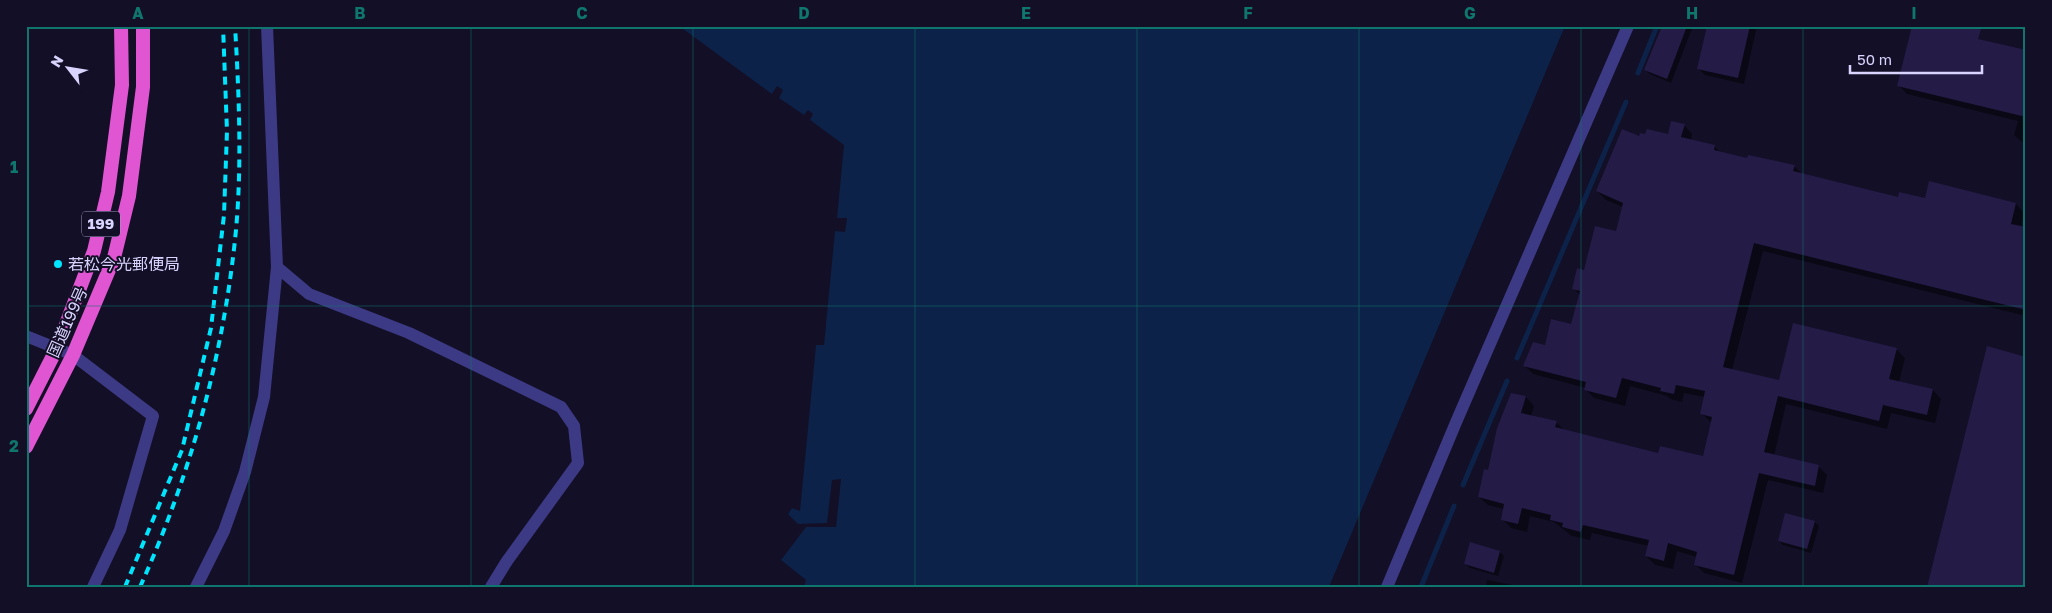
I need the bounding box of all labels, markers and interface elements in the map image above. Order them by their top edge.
text: A [132,3,144,23]
text: B [354,3,366,23]
text: C [576,3,588,23]
text: D [798,3,810,23]
text: E [1021,3,1031,23]
text: F [1243,3,1253,23]
text: G [1464,3,1476,23]
text: H [1686,3,1698,23]
text: I [1911,3,1917,23]
north arrow [42,42,92,92]
scale bar [1850,42,1982,74]
text: 50 m [1857,50,1892,68]
text: N [46,52,66,70]
text: 1 [10,157,18,177]
road number: 199 [82,212,120,236]
place label: 若松今光郵便局 [68,254,180,274]
marker: 若松今光郵便局 [52,258,64,270]
street label: 国道199号 [43,284,91,360]
text: 2 [9,436,19,456]

